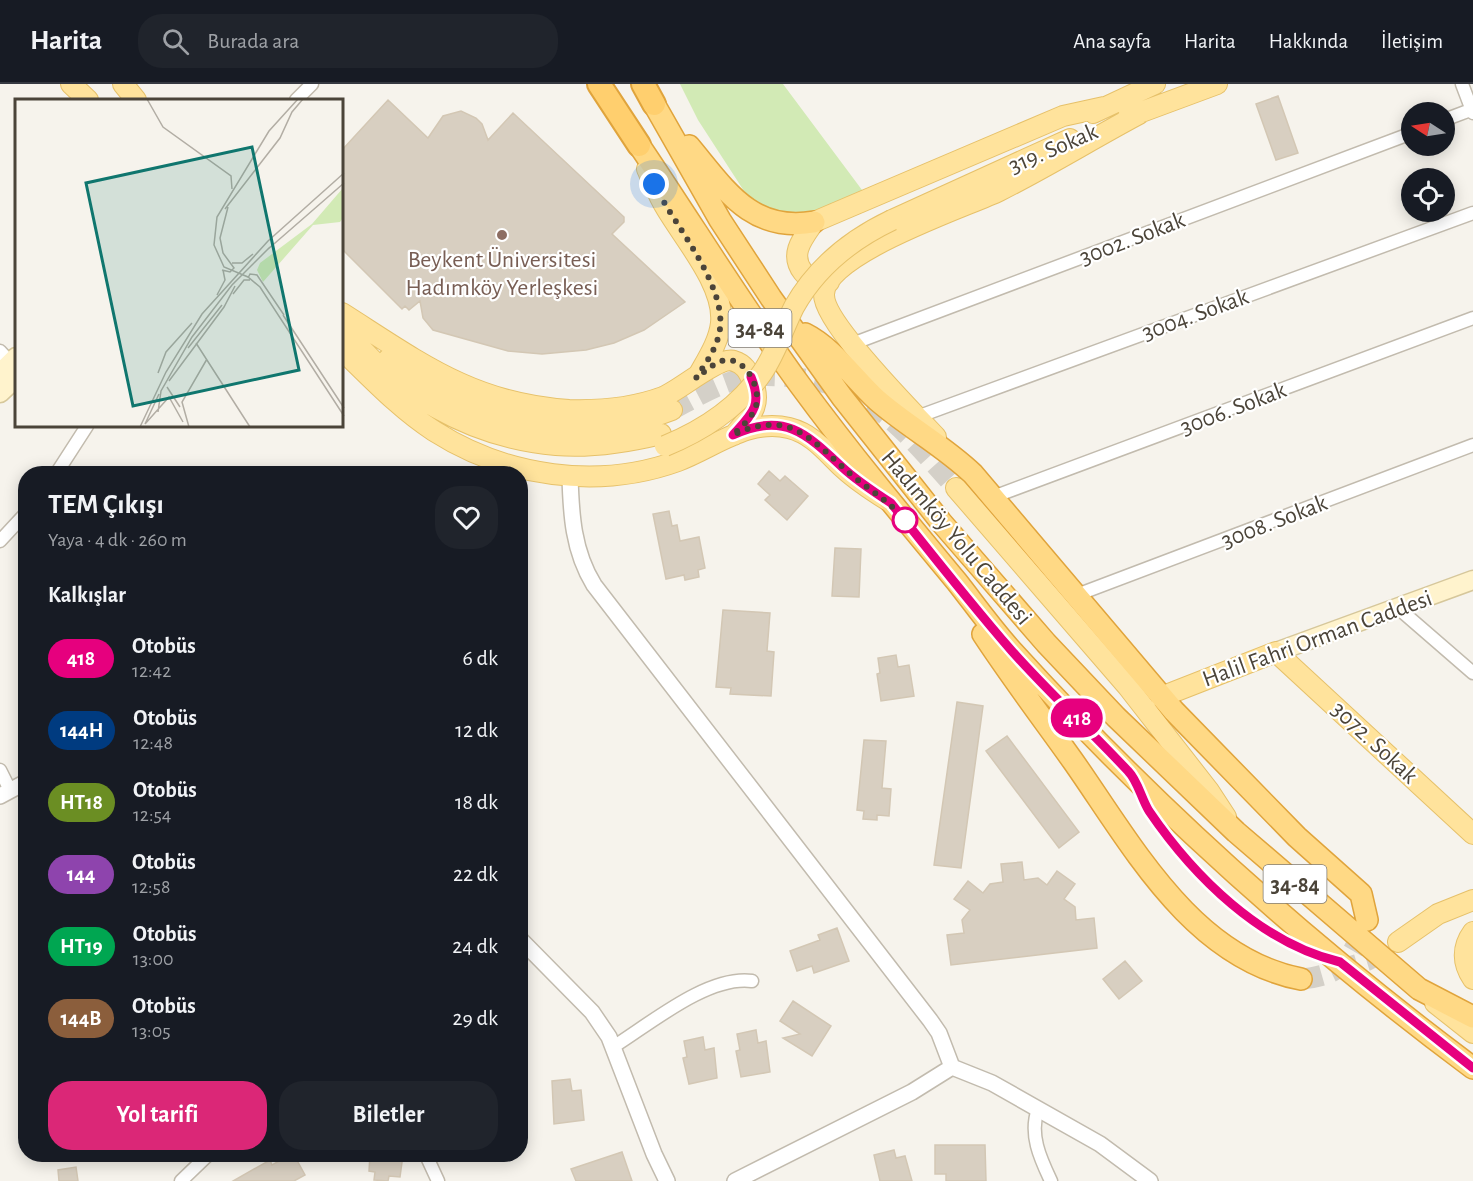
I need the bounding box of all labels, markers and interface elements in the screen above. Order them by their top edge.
search box [138,14,558,68]
icon: search [159,25,192,58]
text: Harita [30,27,102,55]
text: Burada ara [207,30,299,52]
text: Ana sayfa [1073,31,1151,52]
text: Harita [1184,31,1236,52]
text: Hakkında [1269,31,1348,52]
text: İletişim [1381,31,1443,52]
inset map [15,99,344,428]
north arrow [1401,102,1455,156]
map controls [1401,102,1455,222]
street label: 319. Sokak [1005,119,1101,178]
button: locate [1401,168,1455,222]
your location [639,169,669,199]
street label: 3002. Sokak [1076,208,1188,270]
marker: Beykent Üniversitesi Hadımköy Yerleşkesi [495,228,509,242]
place label: Beykent Üniversitesi Hadımköy Yerleşkesi [406,247,598,300]
street label: 3004. Sokak [1139,285,1252,345]
road number: 34-84 [728,309,792,347]
street label: 3006. Sokak [1177,378,1290,440]
street label: Hadımköy Yolu Caddesi [876,446,1036,630]
button: heart [435,486,498,549]
text: TEM Çıkışı [48,491,164,519]
street label: 3008. Sokak [1218,491,1331,553]
unlabelled marker [892,507,918,533]
text: Yaya · 4 dk · 260 m [48,530,187,550]
text: Kalkışlar [48,584,126,606]
street label: Halil Fahri Orman Caddesi [1199,586,1436,692]
text: Otobüs [132,635,196,657]
text: 6 dk [463,647,498,669]
text: 418 [67,648,95,669]
text: 12:42 [132,661,171,681]
street label: 3072. Sokak [1327,697,1422,788]
line badge: 418 [1042,698,1112,738]
text: Otobüs [133,707,197,729]
text: 418 [1063,708,1091,729]
text: 12 dk [455,719,498,741]
text: 144H [60,720,103,741]
text: 12:48 [133,733,173,753]
text: Otobüs [133,779,197,801]
text: 18 dk [455,791,498,813]
text: HT18 [60,792,103,813]
text: 12:54 [133,805,172,825]
text: Otobüs [132,851,196,873]
text: 22 dk [453,863,498,885]
text: 144 [67,864,95,885]
road number: 34-84 [1264,865,1326,903]
text: 12:58 [132,877,170,897]
text: Otobüs [133,923,196,945]
text: 24 dk [452,935,498,957]
text: HT19 [60,936,103,957]
text: 13:00 [133,949,174,969]
text: Otobüs [132,995,196,1017]
text: 29 dk [453,1007,498,1029]
text: 144B [61,1008,101,1029]
text: 13:05 [132,1021,171,1041]
button: Yol tarifi [48,1081,267,1150]
button: Biletler [279,1081,498,1150]

